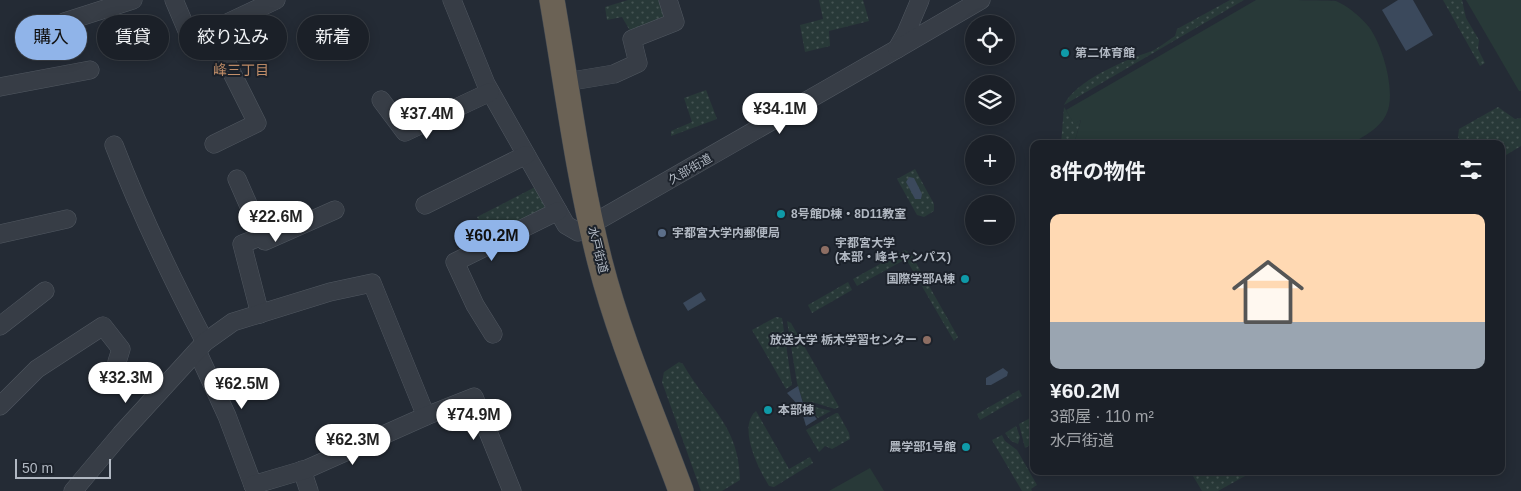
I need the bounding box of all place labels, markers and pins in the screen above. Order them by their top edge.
place label: 第二体育館 [1075,46,1135,60]
marker: 第二体育館 [1059,47,1071,59]
pin: ¥34.1M [739,92,821,135]
pin: ¥37.4M [386,98,468,140]
pin: ¥22.6M [235,200,317,243]
place label: 8号館D棟・8D11教室 [791,207,906,221]
marker: 8号館D棟・8D11教室 [775,208,787,220]
pin: ¥60.2M [451,220,533,262]
place label: 宇都宮大学内郵便局 [672,226,780,240]
marker: 宇都宮大学内郵便局 [656,227,668,239]
place label: 宇都宮大学 (本部・峰キャンパス) [835,236,951,264]
marker: 宇都宮大学 (本部・峰キャンパス) [819,244,831,256]
place label: 国際学部A棟 [886,272,955,286]
marker: 国際学部A棟 [959,273,971,285]
place label: 放送大学 栃木学習センター [770,333,917,347]
marker: 放送大学 栃木学習センター [921,334,933,346]
pin: ¥32.3M [85,362,167,404]
pin: ¥62.5M [201,368,283,410]
pin: ¥74.9M [433,398,515,441]
place label: 本部棟 [778,403,814,417]
marker: 本部棟 [762,404,774,416]
pin: ¥62.3M [312,424,394,466]
place label: 農学部1号館 [889,440,956,454]
marker: 農学部1号館 [960,441,972,453]

